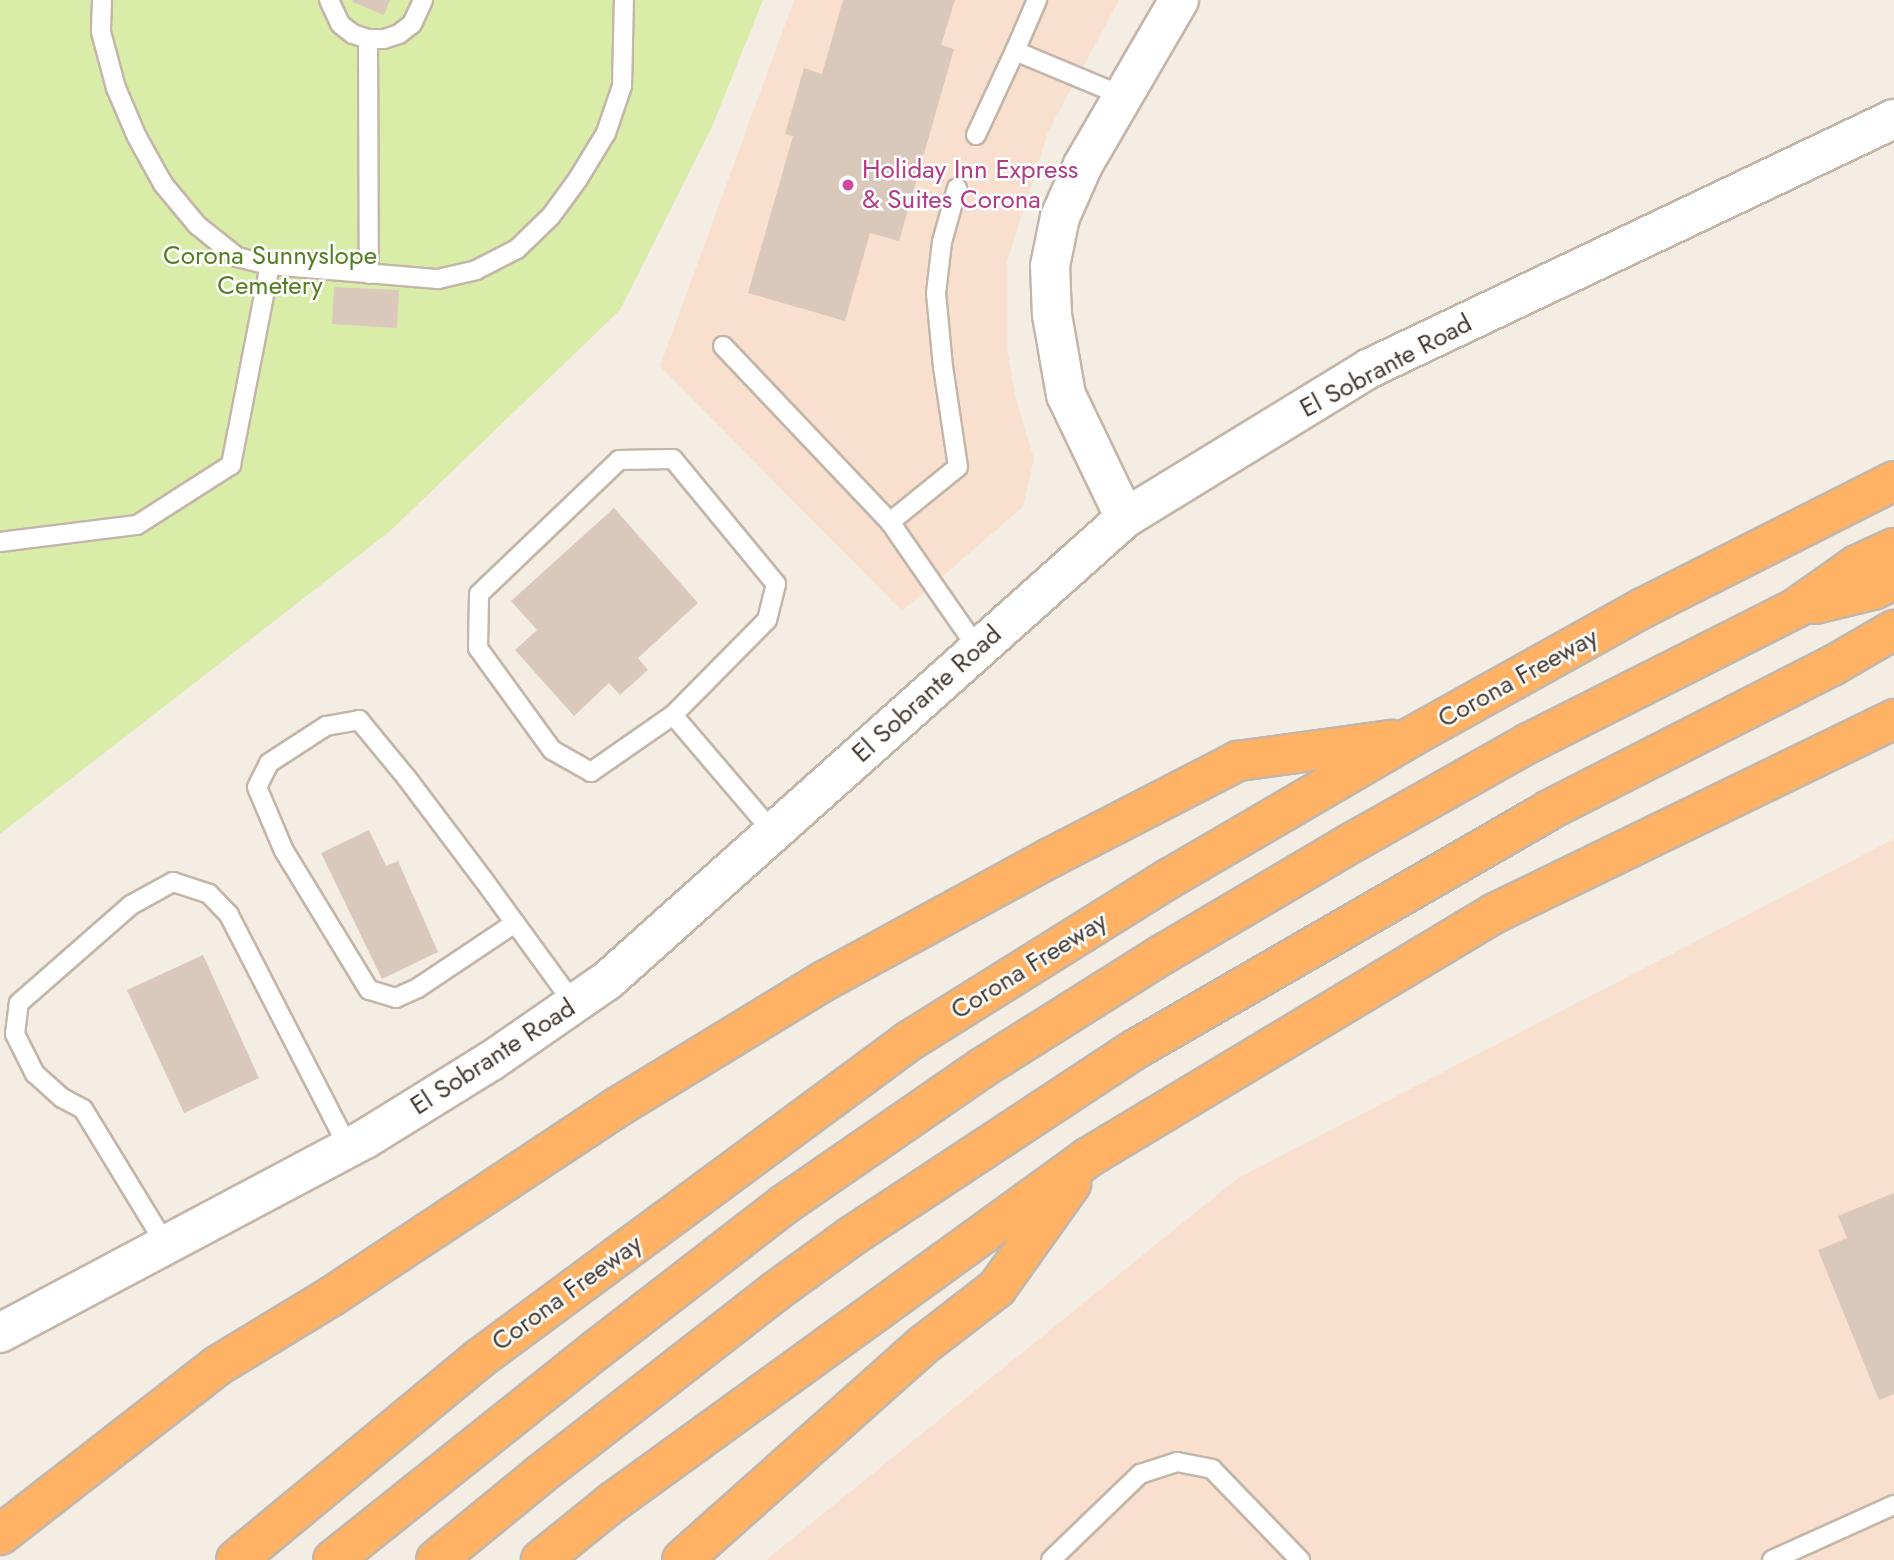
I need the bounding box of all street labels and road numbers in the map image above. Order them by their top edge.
street label: El Sobrante Road [1295,308,1477,424]
street label: El Sobrante Road [846,619,1008,769]
street label: Corona Freeway [1433,621,1603,735]
street label: Corona Freeway [945,906,1113,1026]
street label: El Sobrante Road [405,992,581,1122]
street label: Corona Freeway [486,1228,648,1358]

